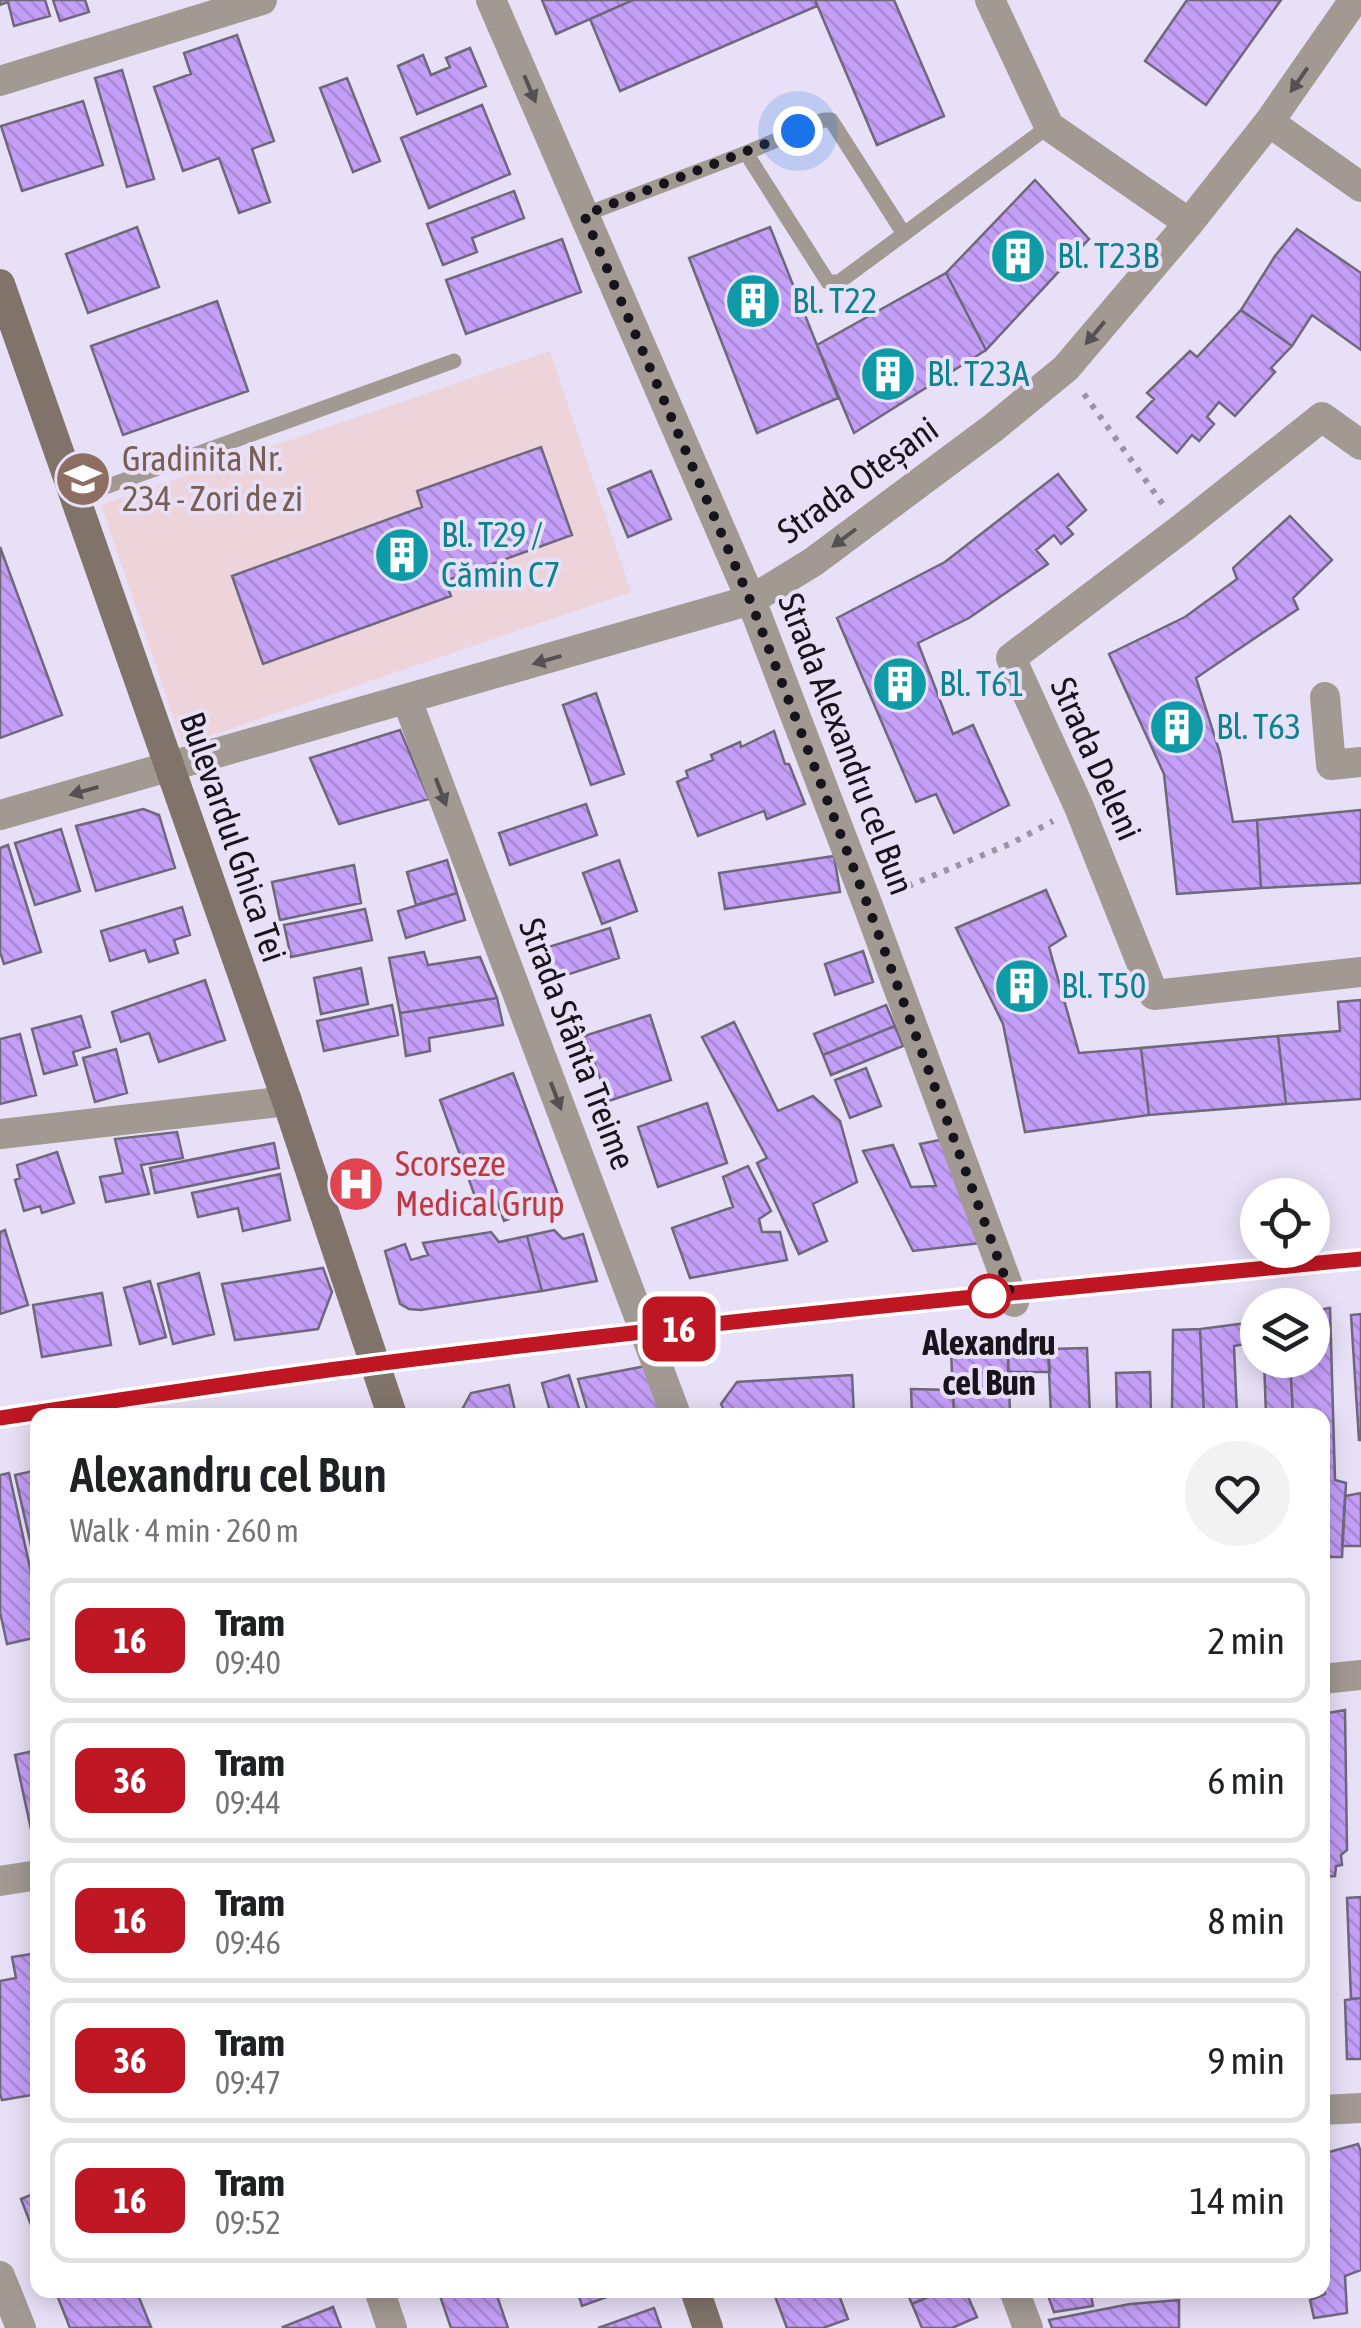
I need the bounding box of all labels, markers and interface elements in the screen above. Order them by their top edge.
one-way arrow [1290,67,1309,93]
one-way arrow [522,75,538,104]
your location [773,106,823,156]
building icon: Bl. T23B [988,226,1048,286]
place label: Bl. T23B [1057,235,1159,275]
building icon: Bl. T22 [723,271,783,331]
place label: Bl. T22 [792,280,877,320]
one-way arrow [1085,321,1107,346]
building icon: Bl. T23A [858,344,918,404]
place label: Bl. T23A [927,353,1030,393]
street label: Strada Oteșani [770,408,946,551]
place label: Gradinita Nr. 234 - Zori de zi [122,438,303,518]
school or university icon: Gradinita Nr. 234 - Zori de zi [53,449,113,509]
place label: Bl. T29 / Cămin C7 [441,514,560,594]
building icon: Bl. T29 / Cămin C7 [372,525,432,585]
one-way arrow [831,528,857,548]
street label: Strada Alexandru cel Bun [771,587,923,900]
one-way arrow [531,652,562,668]
building icon: Bl. T61 [870,654,930,714]
place label: Bl. T61 [939,663,1024,703]
street label: Strada Deleni [1043,671,1151,846]
building icon: Bl. T63 [1147,697,1207,757]
place label: Bl. T63 [1216,706,1301,746]
street label: Bulevardul Ghica Tei [173,707,295,967]
one-way arrow [434,777,449,807]
one-way arrow [69,783,100,799]
street label: Strada Sfânta Treime [512,912,644,1175]
building icon: Bl. T50 [992,956,1052,1016]
place label: Bl. T50 [1061,965,1146,1005]
one-way arrow [549,1081,564,1111]
place label: Scorseze Medical Grup [395,1143,564,1223]
hospital icon: Scorseze Medical Grup [326,1154,386,1214]
map controls [1240,1178,1330,1378]
button: locate [1240,1178,1330,1268]
marker: Alexandru cel Bun [968,1275,1010,1317]
button: layers [1240,1288,1330,1378]
line badge: 16 [634,1296,724,1362]
text: 16 [663,1309,695,1349]
place label: Alexandru cel Bun [922,1322,1055,1402]
button: heart [1185,1441,1290,1546]
text: Alexandru cel Bun [70,1447,387,1502]
text: Walk · 4 min · 260 m [70,1512,299,1549]
text: Tram [215,1601,285,1644]
text: 2 min [1207,1619,1285,1662]
text: 16 [114,1620,146,1660]
text: 09:40 [215,1644,281,1681]
text: Tram [215,1741,285,1784]
text: 6 min [1207,1759,1285,1802]
text: 36 [114,1760,146,1800]
text: 09:44 [215,1784,281,1821]
text: Tram [215,1881,285,1924]
text: 8 min [1207,1899,1285,1942]
text: 16 [114,1900,146,1940]
text: 09:46 [215,1924,281,1961]
text: Tram [215,2021,285,2064]
text: 9 min [1207,2039,1285,2082]
text: 36 [114,2040,146,2080]
text: 09:47 [215,2064,281,2101]
text: Tram [215,2161,285,2204]
text: 14 min [1190,2179,1285,2222]
text: 16 [114,2180,146,2220]
text: 09:52 [215,2204,281,2241]

